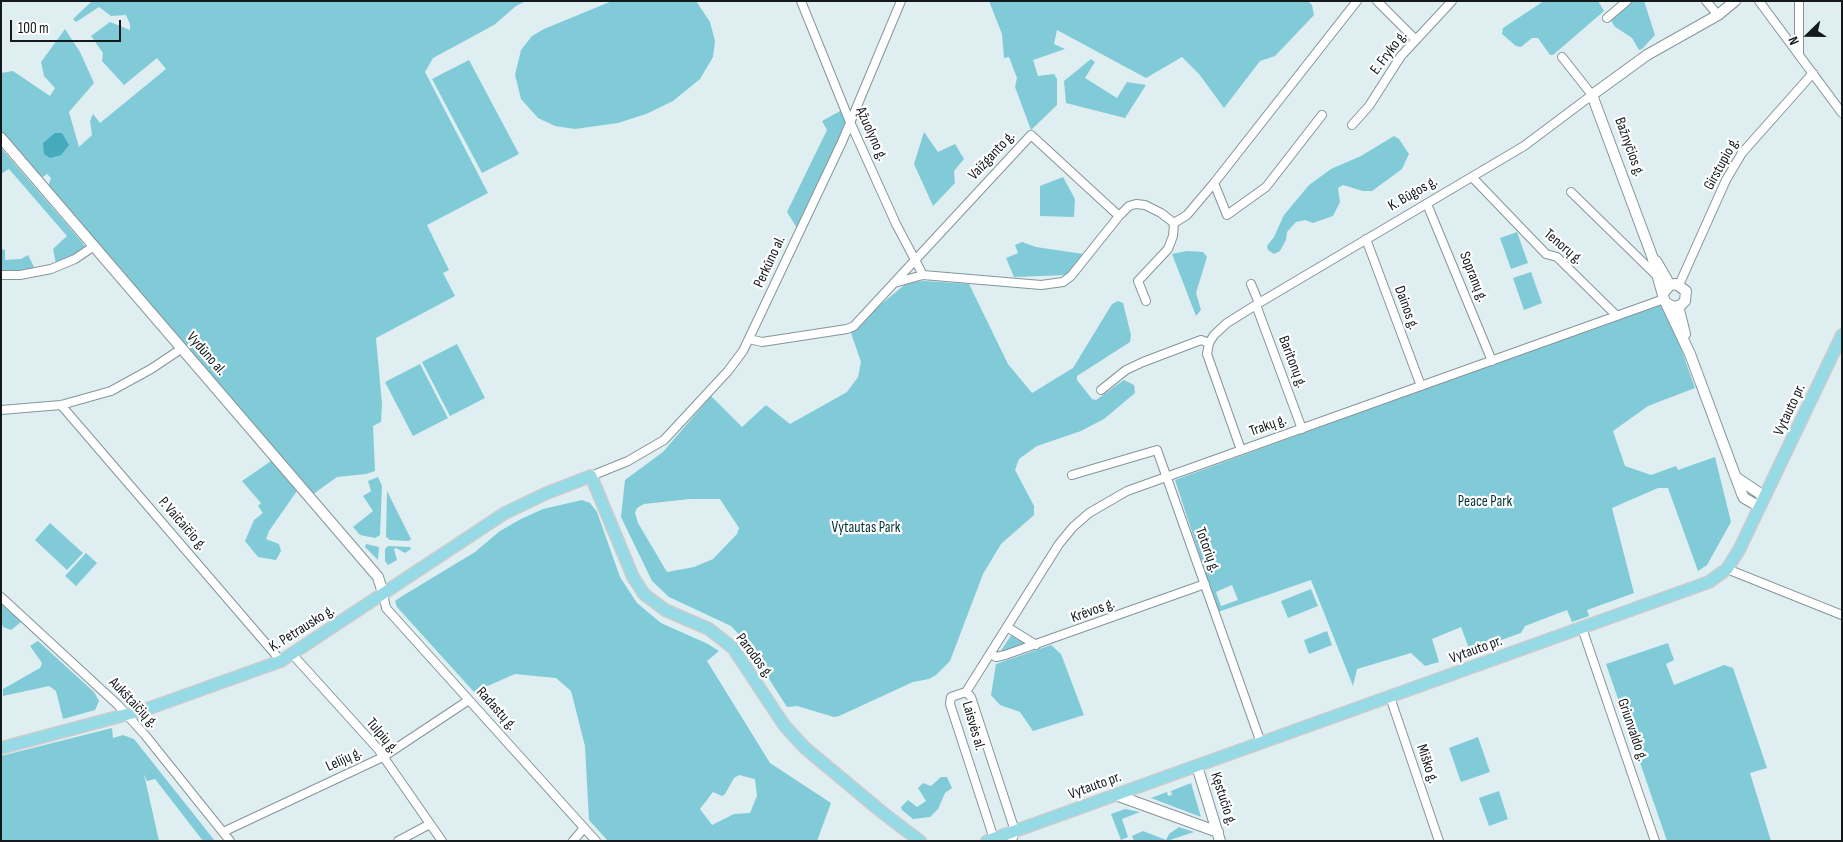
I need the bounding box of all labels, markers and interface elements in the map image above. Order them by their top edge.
scale bar [12,10,124,42]
north arrow [1783,10,1833,60]
text: 100 m [18,19,49,38]
street label: E. Fryko g. [1367,28,1411,78]
text: N [1784,34,1803,47]
street label: Ąžuolyno g. [851,104,891,164]
street label: Bažnyčios g. [1610,115,1648,179]
street label: Vaižganto g. [965,128,1019,184]
street label: Girstupio g. [1700,135,1744,193]
street label: K. Būgos g. [1385,173,1441,215]
street label: Tenorų g. [1540,225,1586,269]
street label: Perkūno al. [750,233,790,291]
street label: Sopranų g. [1455,249,1491,305]
street label: Dainos g. [1390,284,1422,332]
street label: Vydūno al. [182,329,230,379]
street label: Baritonų g. [1274,333,1310,391]
street label: Vytauto pr. [1770,381,1810,439]
street label: Trakų g. [1247,411,1289,441]
park label: Peace Park [1458,493,1512,511]
street label: P. Vaičaičio g. [154,494,210,554]
park label: Vytautas Park [831,519,901,537]
street label: Totorių g. [1191,525,1223,575]
street label: Krėvos g. [1069,595,1117,627]
street label: K. Petrausko g. [266,602,338,656]
street label: Parodos g. [731,630,777,682]
street label: Vytauto pr. [1447,632,1505,668]
street label: Aukštaičių g. [105,674,161,732]
street label: Radastų g. [472,684,520,734]
street label: Griunvaldo g. [1613,696,1651,764]
street label: Laisvės al. [957,699,989,753]
street label: Tulpių g. [362,715,402,757]
street label: Miško g. [1412,742,1442,786]
street label: Lelijų g. [323,744,365,776]
street label: Vytauto pr. [1066,768,1124,804]
street label: Kęstučio g. [1206,770,1240,828]

